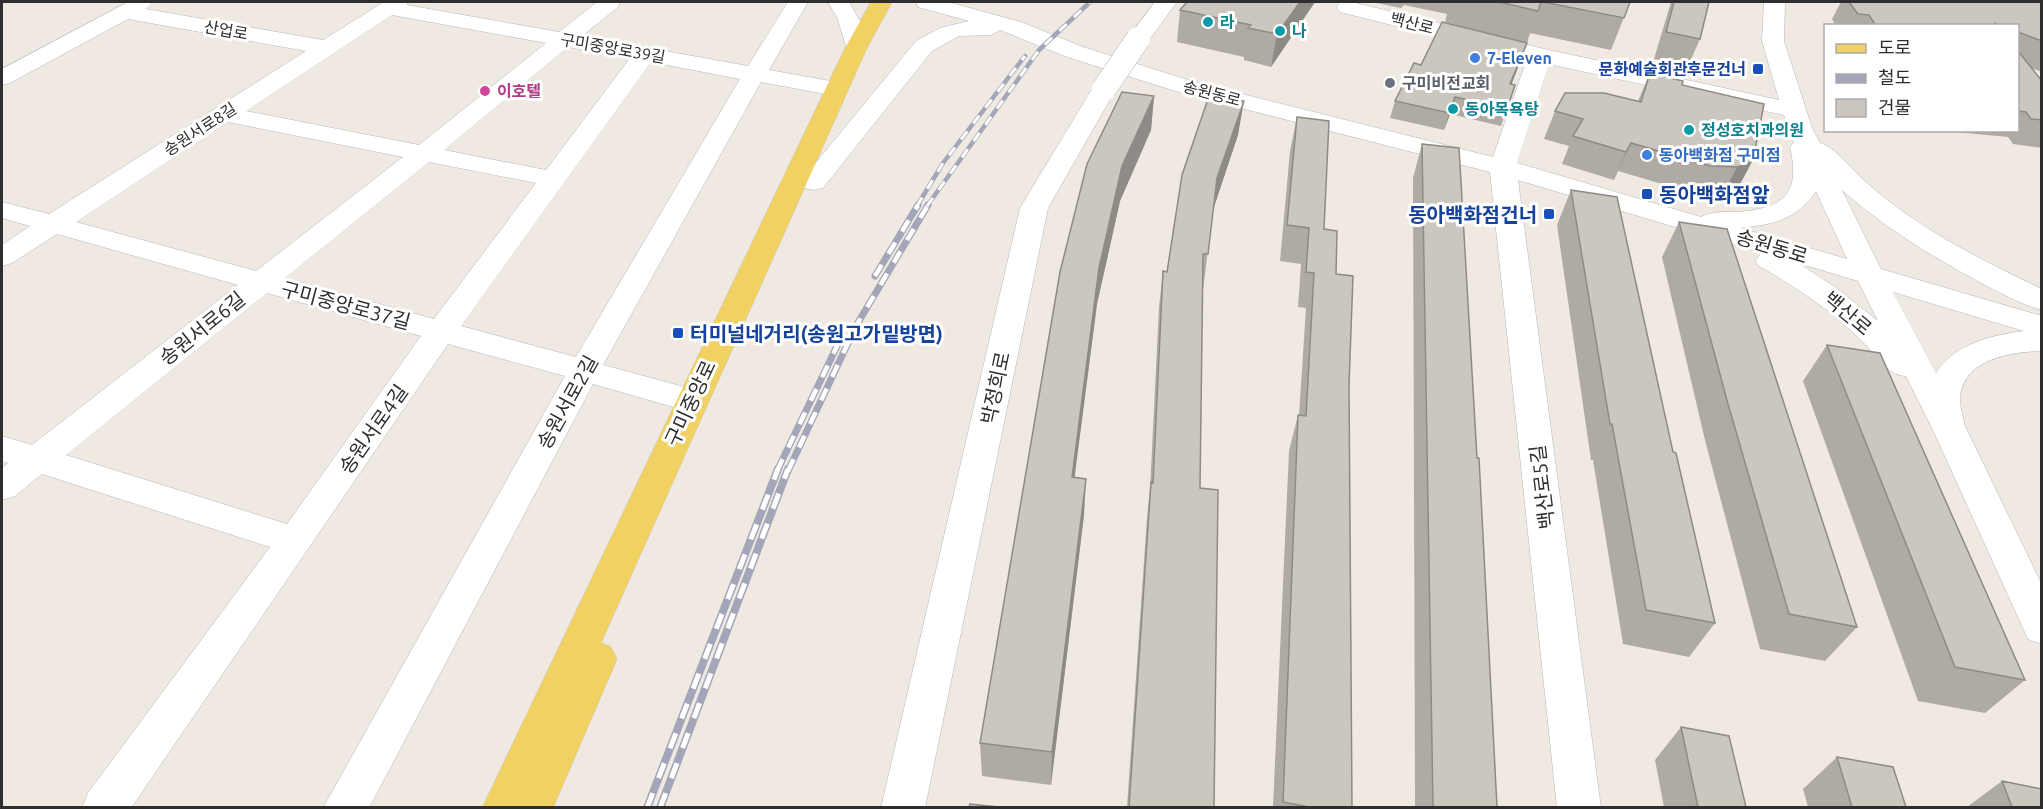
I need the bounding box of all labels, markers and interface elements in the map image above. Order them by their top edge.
street label: 백산로 [1388,9,1436,37]
place label: 라 [1220,13,1235,31]
marker: 라 [1201,15,1215,29]
street label: 산업로 [203,17,250,43]
place label: 나 [1292,22,1307,40]
marker: 나 [1273,24,1287,38]
legend [1824,24,2019,132]
street label: 구미중앙로39길 [559,30,667,66]
text: 도로 [1878,37,1911,57]
place label: 7-Eleven [1487,49,1552,67]
marker: 7-Eleven [1468,51,1482,65]
place label: 문화예술회관후문건너 [1599,60,1746,78]
marker: 문화예술회관후문건너 [1751,62,1765,76]
text: 철도 [1878,67,1911,87]
place label: 구미비전교회 [1402,74,1490,92]
marker: 구미비전교회 [1383,76,1397,90]
street label: 송원동로 [1181,77,1243,109]
place label: 이호텔 [497,82,541,100]
marker: 이호텔 [478,84,492,98]
text: 건물 [1878,97,1911,117]
street label: 송원서로8길 [160,99,240,159]
place label: 동아목욕탕 [1465,100,1539,118]
marker: 동아목욕탕 [1446,102,1460,116]
place label: 정성호치과의원 [1701,121,1804,139]
marker: 정성호치과의원 [1682,123,1696,137]
place label: 동아백화점 구미점 [1659,146,1781,164]
marker: 동아백화점 구미점 [1640,148,1654,162]
place label: 동아백화점앞 [1659,183,1770,206]
marker: 동아백화점앞 [1640,187,1654,201]
place label: 동아백화점건너 [1408,203,1537,226]
marker: 동아백화점건너 [1542,207,1556,221]
street label: 송원동로 [1733,224,1811,268]
street label: 구미중앙로37길 [279,277,413,333]
street label: 백산로 [1819,286,1877,340]
street label: 송원서로6길 [155,287,249,369]
place label: 터미널네거리(송원고가밑방면) [690,322,943,345]
marker: 터미널네거리(송원고가밑방면) [671,326,685,340]
street label: 박정희로 [976,350,1014,426]
street label: 송원서로2길 [532,351,602,453]
street label: 구미중앙로 [660,356,720,450]
street label: 송원서로4길 [334,380,412,478]
street label: 백산로5길 [1525,443,1559,531]

